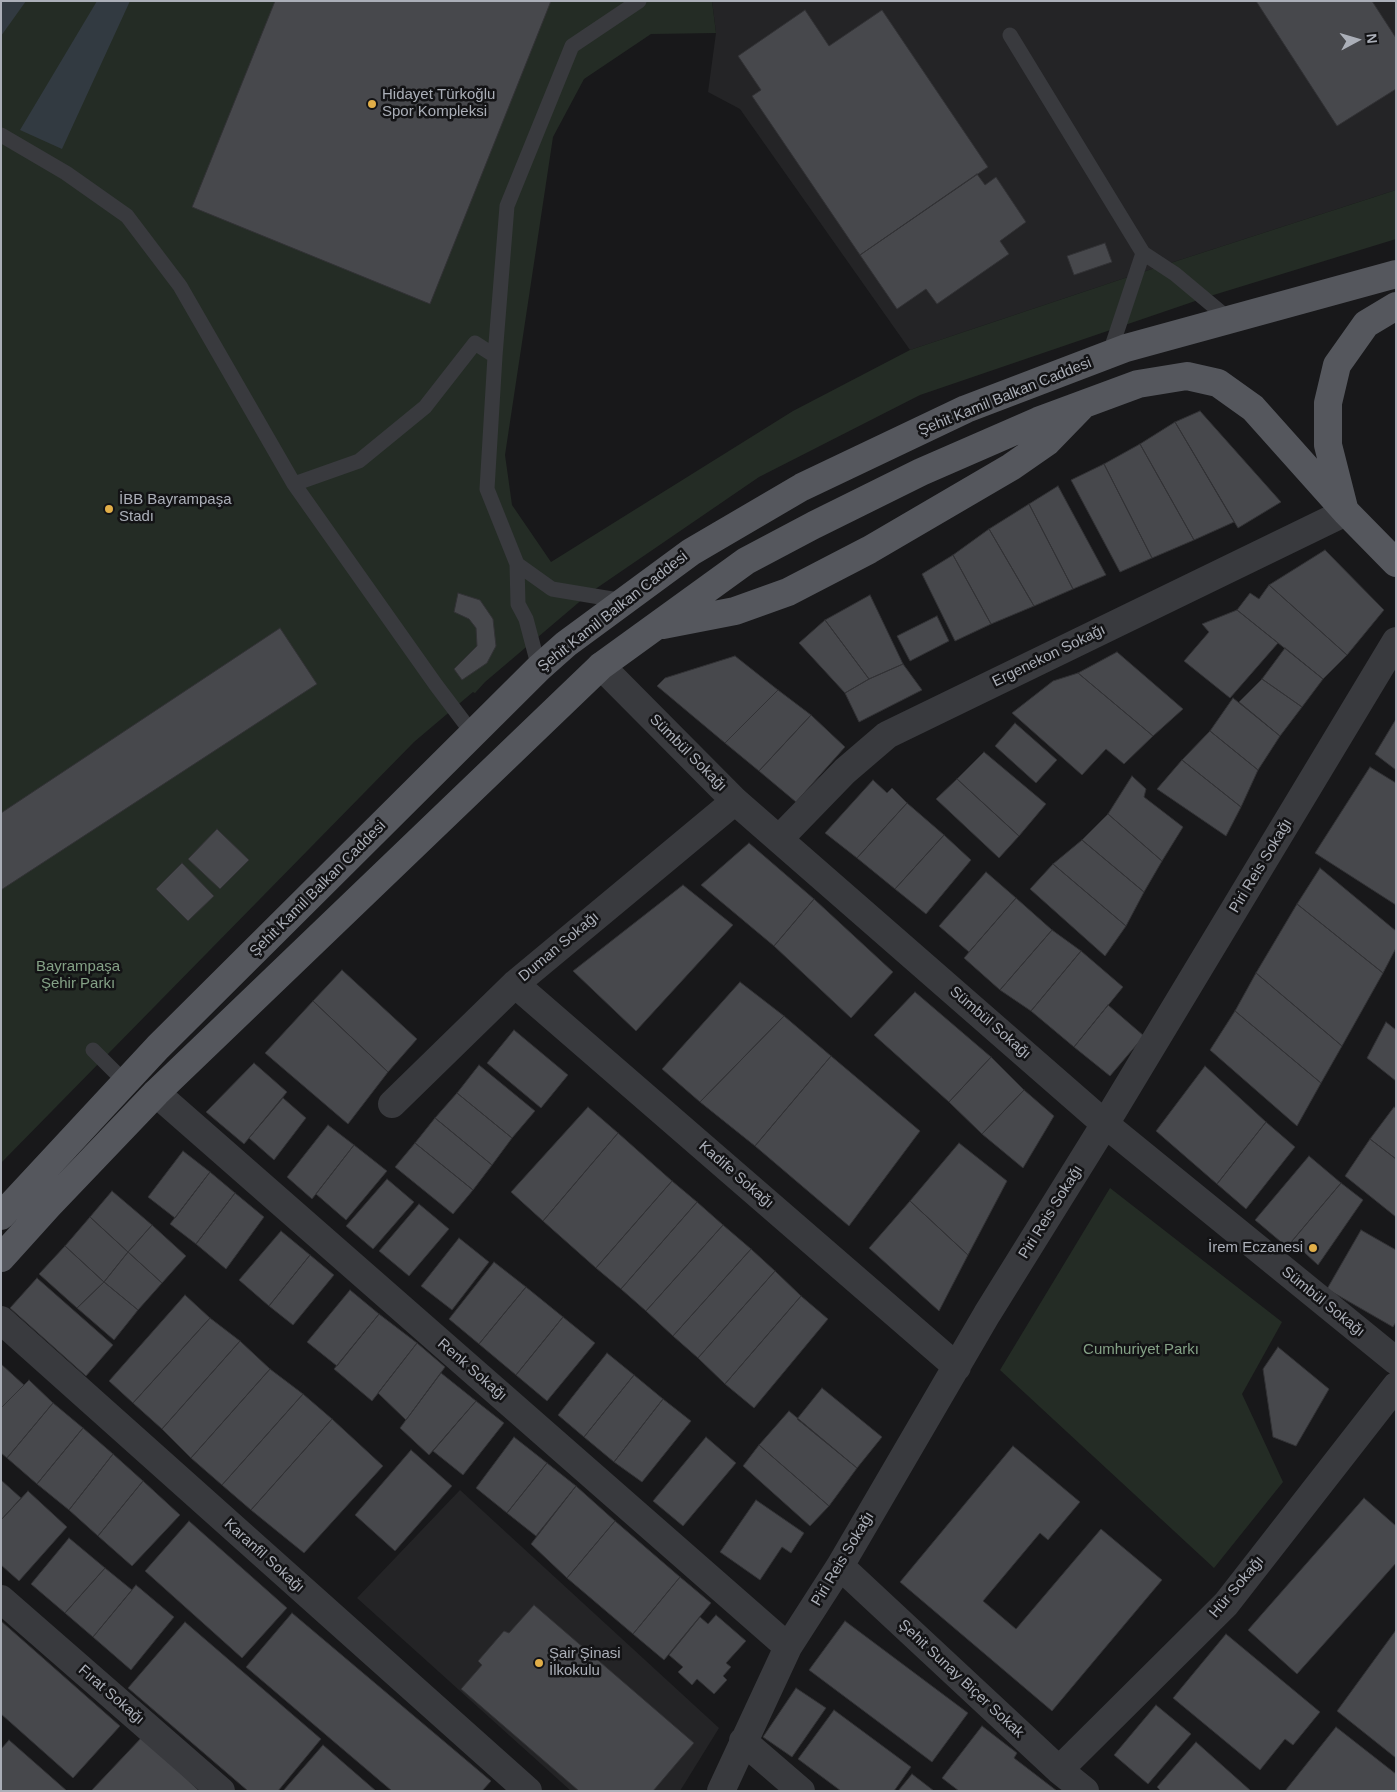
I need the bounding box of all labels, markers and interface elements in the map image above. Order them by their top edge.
north arrow [1332,15,1382,65]
text: N [1363,33,1380,44]
place label: Hidayet Türkoğlu Spor Kompleksi [382,86,495,121]
marker: Hidayet Türkoğlu Spor Kompleksi [366,98,378,110]
street label: Şehit Kamil Balkan Caddesi [916,354,1094,440]
place label: İBB Bayrampaşa Stadı [119,491,232,526]
marker: İBB Bayrampaşa Stadı [103,503,115,515]
street label: Şehit Kamil Balkan Caddesi [535,548,691,676]
street label: Ergenekon Sokağı [990,621,1108,691]
street label: Sümbül Sokağı [646,711,730,795]
street label: Piri Reis Sokağı [1226,816,1296,916]
street label: Şehit Kamil Balkan Caddesi [246,817,390,961]
street label: Duman Sokağı [515,908,603,986]
park label: Bayrampaşa Şehir Parkı [36,958,120,993]
street label: Sümbül Sokağı [946,983,1034,1063]
street label: Kadife Sokağı [695,1138,777,1212]
street label: Piri Reis Sokağı [1015,1162,1087,1262]
place label: İrem Eczanesi [1208,1239,1303,1257]
marker: İrem Eczanesi [1307,1242,1319,1254]
street label: Sümbül Sokağı [1278,1263,1368,1341]
street label: Renk Sokağı [434,1335,510,1405]
park label: Cumhuriyet Parkı [1083,1341,1199,1359]
street label: Piri Reis Sokağı [808,1509,878,1609]
street label: Karanfil Sokağı [220,1515,308,1597]
street label: Hür Sokağı [1206,1552,1268,1622]
street label: Şehit Sunay Biçer Sokak [894,1616,1028,1742]
place label: Şair Şinasi İlkokulu [549,1645,621,1680]
marker: Şair Şinasi İlkokulu [533,1657,545,1669]
street label: Fırat Sokağı [74,1661,148,1729]

